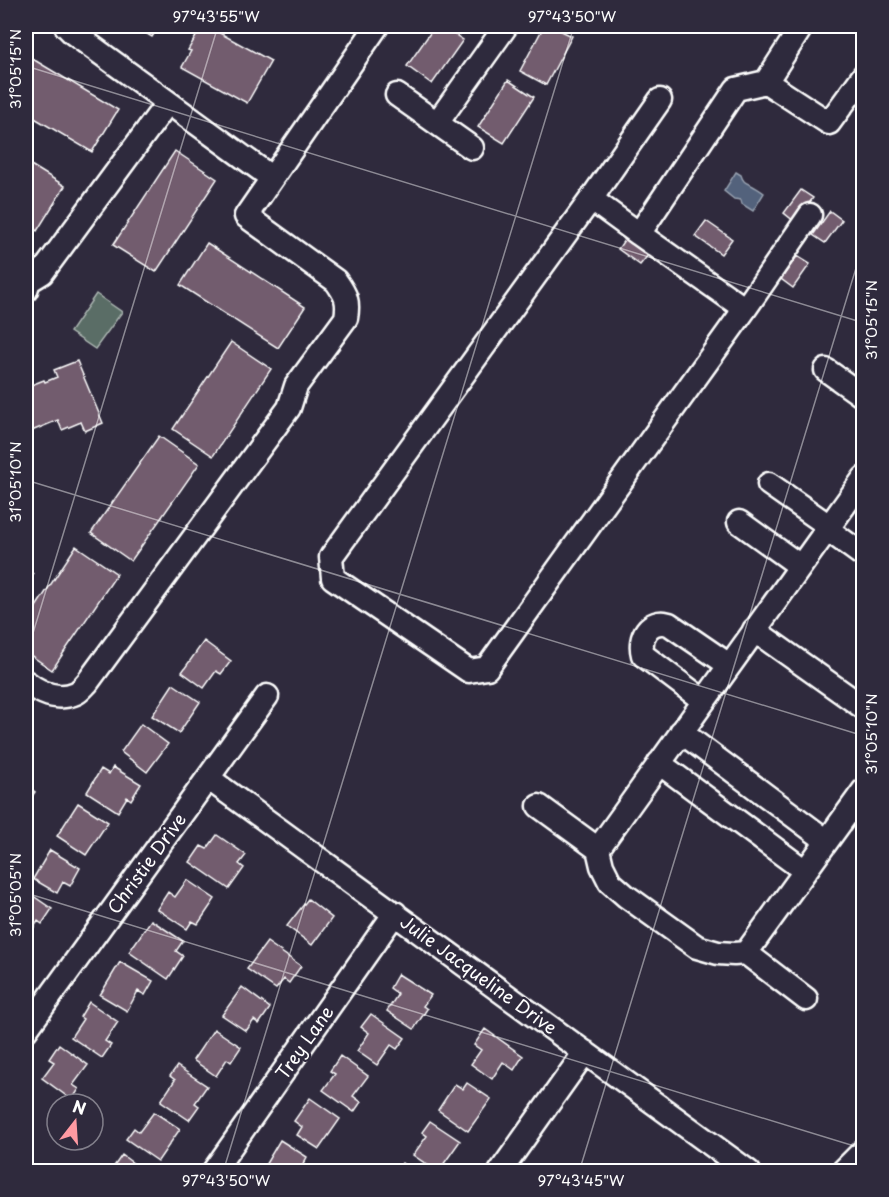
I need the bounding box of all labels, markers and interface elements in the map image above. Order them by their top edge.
text: 97°43'55"W [172,4,260,27]
text: 97°43'50"W [528,4,617,27]
text: 31°05'15"N [3,29,26,109]
text: 31°05'15"N [859,280,882,360]
text: 31°05'10"N [3,441,26,523]
text: 31°05'10"N [859,693,882,775]
street label: Christie Drive [100,807,192,919]
text: 31°05'05"N [3,853,26,937]
street label: Julie Jacqueline Drive [395,908,563,1040]
street label: Trey Lane [268,999,340,1085]
north arrow [45,1092,105,1152]
text: N [70,1093,89,1120]
text: 97°43'50"W [182,1168,271,1191]
text: 97°43'45"W [537,1168,625,1191]

